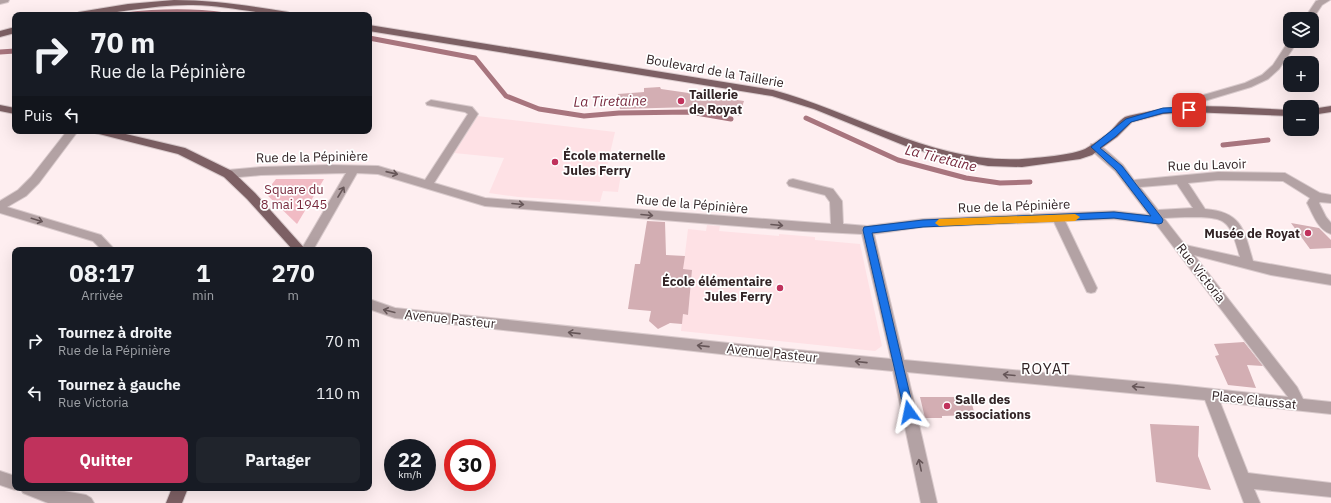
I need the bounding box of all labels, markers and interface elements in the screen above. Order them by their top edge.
map controls [1283,12,1319,136]
button: layers [1283,12,1319,48]
text: 70 m [90,24,155,61]
icon: right [24,28,76,80]
street label: Boulevard de la Taillerie [645,51,785,91]
button: + [1283,56,1319,92]
text: Rue de la Pépinière [90,60,246,83]
place label: Taillerie de Royat [689,86,742,118]
water label: La Tiretaine [573,91,647,111]
pin [1172,93,1206,127]
marker: Taillerie de Royat [676,96,686,106]
icon: arrive [1178,99,1200,121]
button: − [1283,100,1319,136]
icon: left [61,104,83,126]
text: Puis [24,106,53,125]
water label: La Tiretaine [903,140,979,176]
place label: École maternelle Jules Ferry [563,147,666,179]
street label: Rue de la Pépinière [256,148,368,166]
street label: Rue du Lavoir [1167,155,1247,175]
marker: École maternelle Jules Ferry [550,157,560,167]
one-way arrow [385,170,398,178]
park label: Square du 8 mai 1945 [261,181,327,213]
one-way arrow [338,186,346,198]
street label: Rue de la Pépinière [635,191,749,217]
street label: Rue de la Pépinière [958,196,1070,216]
one-way arrow [511,201,524,208]
one-way arrow [640,211,653,218]
one-way arrow [31,217,44,224]
one-way arrow [770,221,783,228]
place label: Musée de Royat [1204,225,1300,242]
marker: Musée de Royat [1303,228,1313,238]
street label: Rue Victoria [1173,240,1229,306]
text: 08:17 [69,257,135,289]
text: 1 [196,257,210,289]
text: 270 [271,257,315,289]
place label: École élémentaire Jules Ferry [662,273,772,305]
marker: École élémentaire Jules Ferry [775,283,785,293]
text: Arrivée [81,287,123,304]
text: min [192,287,214,304]
text: m [287,287,299,304]
street label: Avenue Pasteur [404,306,496,332]
one-way arrow [383,307,396,314]
text: Tournez à droite [58,323,172,342]
one-way arrow [568,329,581,336]
icon: right [24,330,46,352]
text: 70 m [325,332,360,351]
street label: Avenue Pasteur [726,340,818,366]
text: Rue de la Pépinière [58,342,170,359]
one-way arrow [697,343,710,350]
one-way arrow [855,359,868,366]
district label: ROYAT [1021,359,1071,378]
one-way arrow [1003,372,1016,379]
text: Tournez à gauche [58,375,181,394]
icon: left [24,382,46,404]
text: 110 m [316,384,360,403]
one-way arrow [1132,384,1145,391]
street label: Place Claussat [1211,387,1297,413]
position arrow [888,391,930,433]
place label: Salle des associations [955,391,1031,423]
text: Rue Victoria [58,394,128,411]
marker: Salle des associations [942,401,952,411]
button: Quitter [24,437,188,483]
button: Partager [196,437,360,483]
speed limit sign: 30 [444,439,496,491]
text: 22 [398,446,422,473]
one-way arrow [916,459,924,472]
text: km/h [398,468,422,481]

